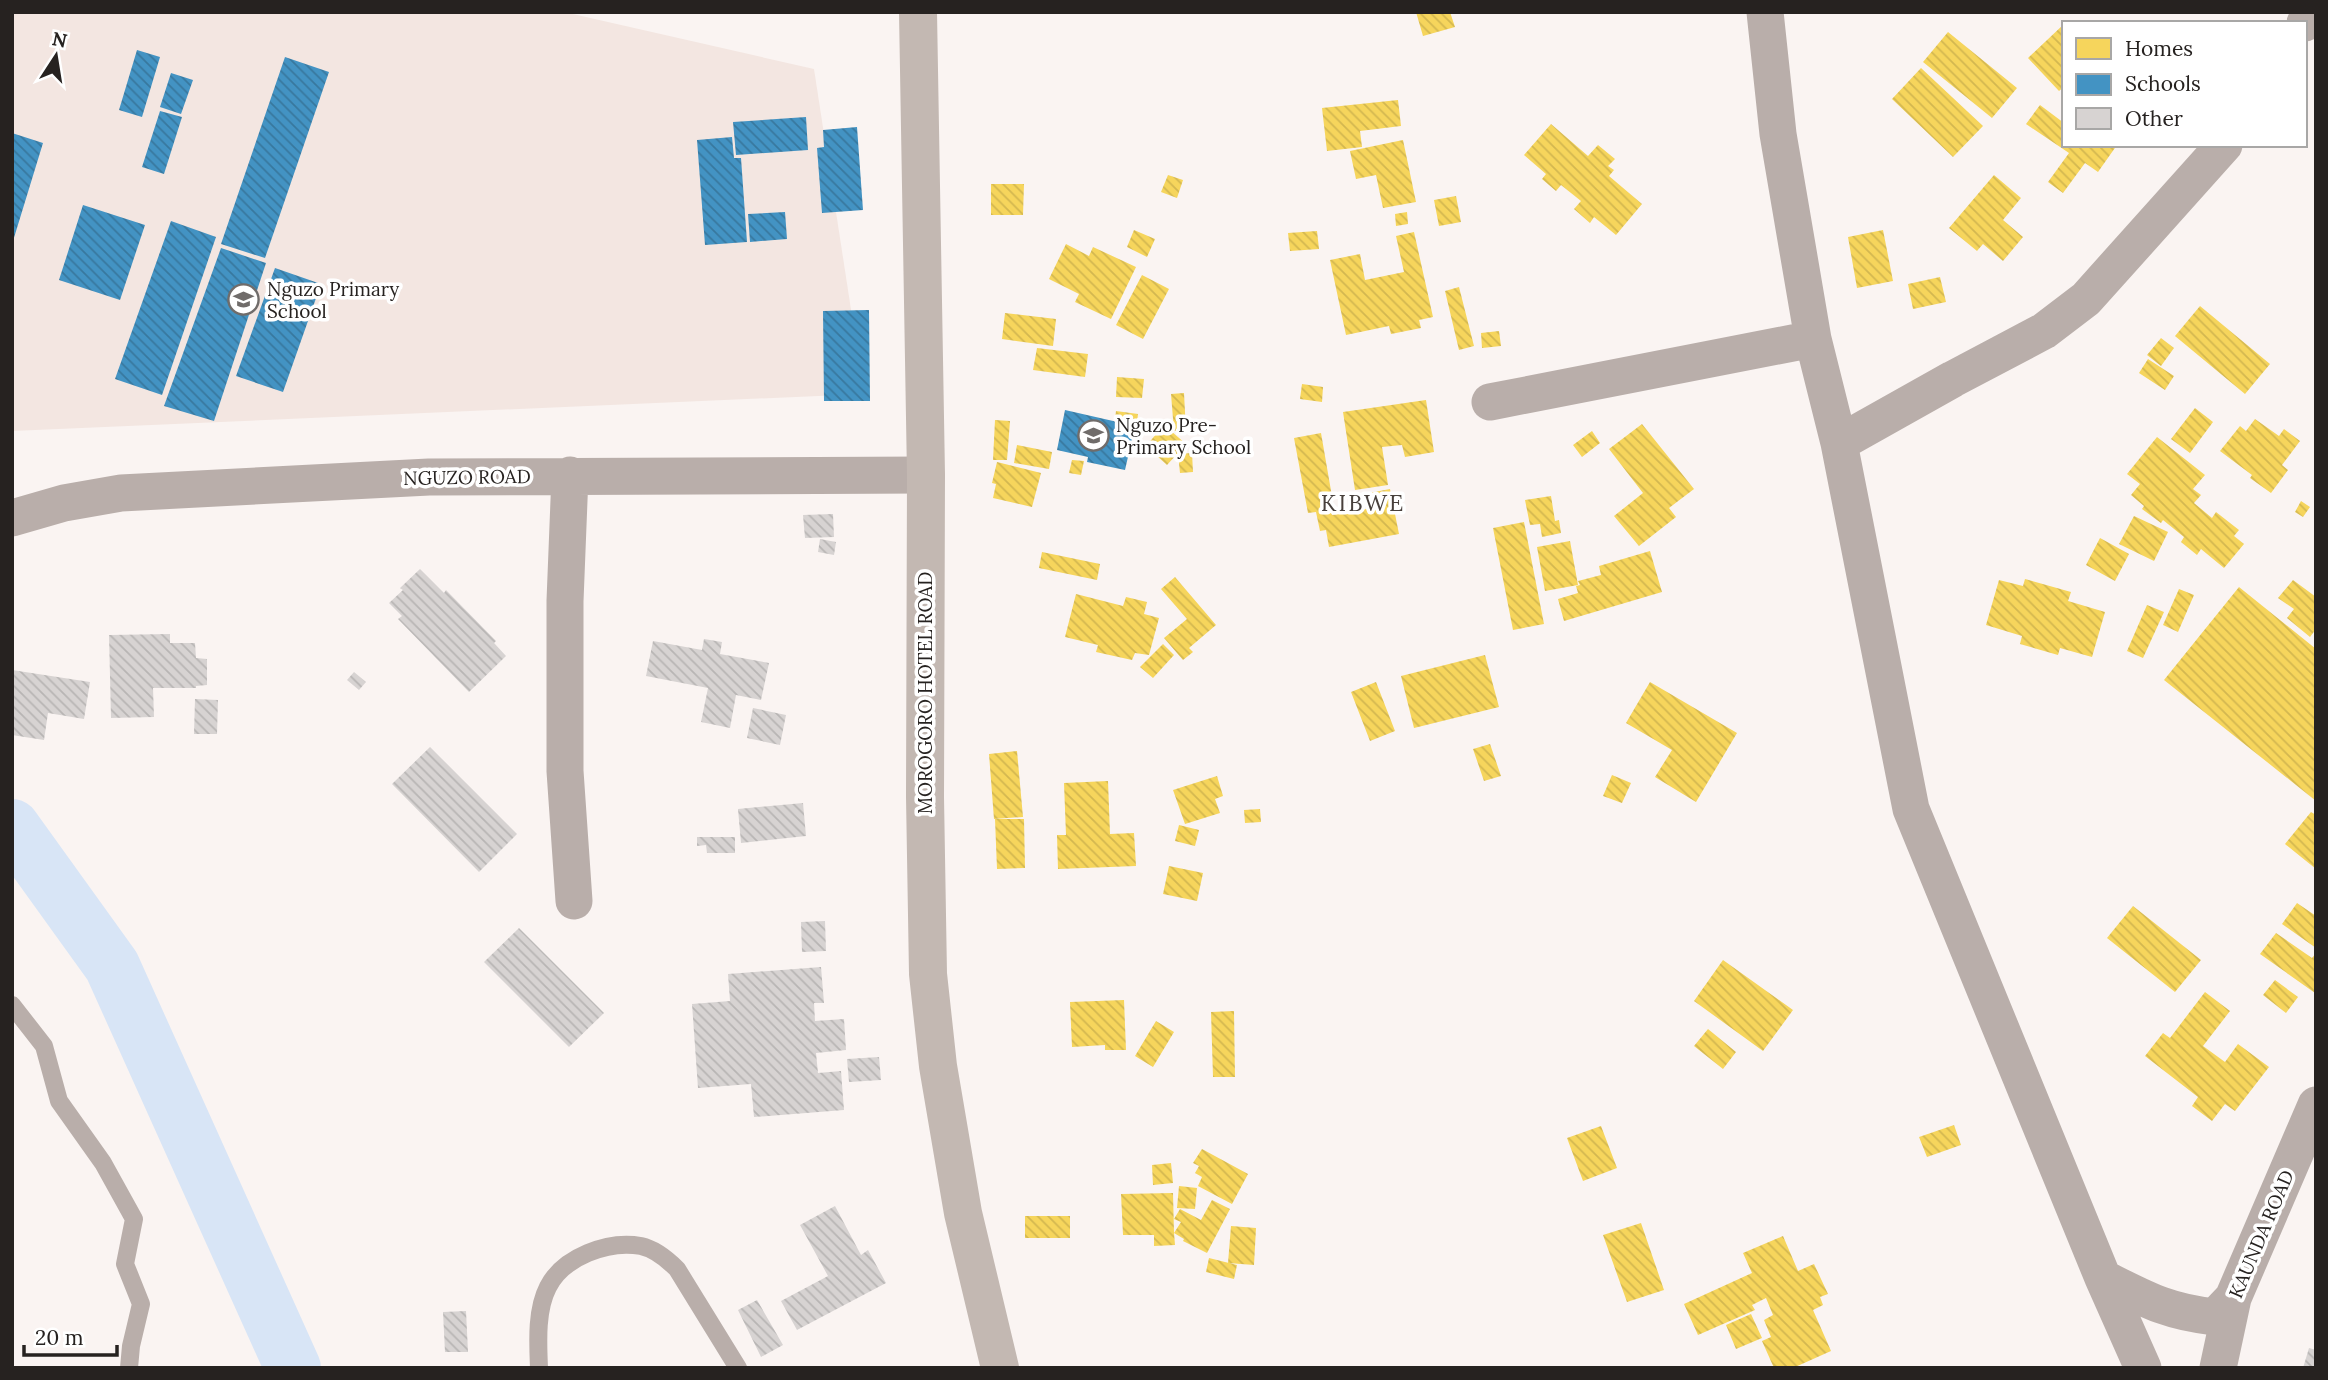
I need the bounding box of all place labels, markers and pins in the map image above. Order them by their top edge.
place label: Nguzo Primary School [267,277,399,323]
school or university icon: Nguzo Primary School [227,283,261,317]
place label: Nguzo Pre- Primary School [1116,413,1251,459]
school or university icon: Nguzo Pre- Primary School [1076,419,1110,453]

